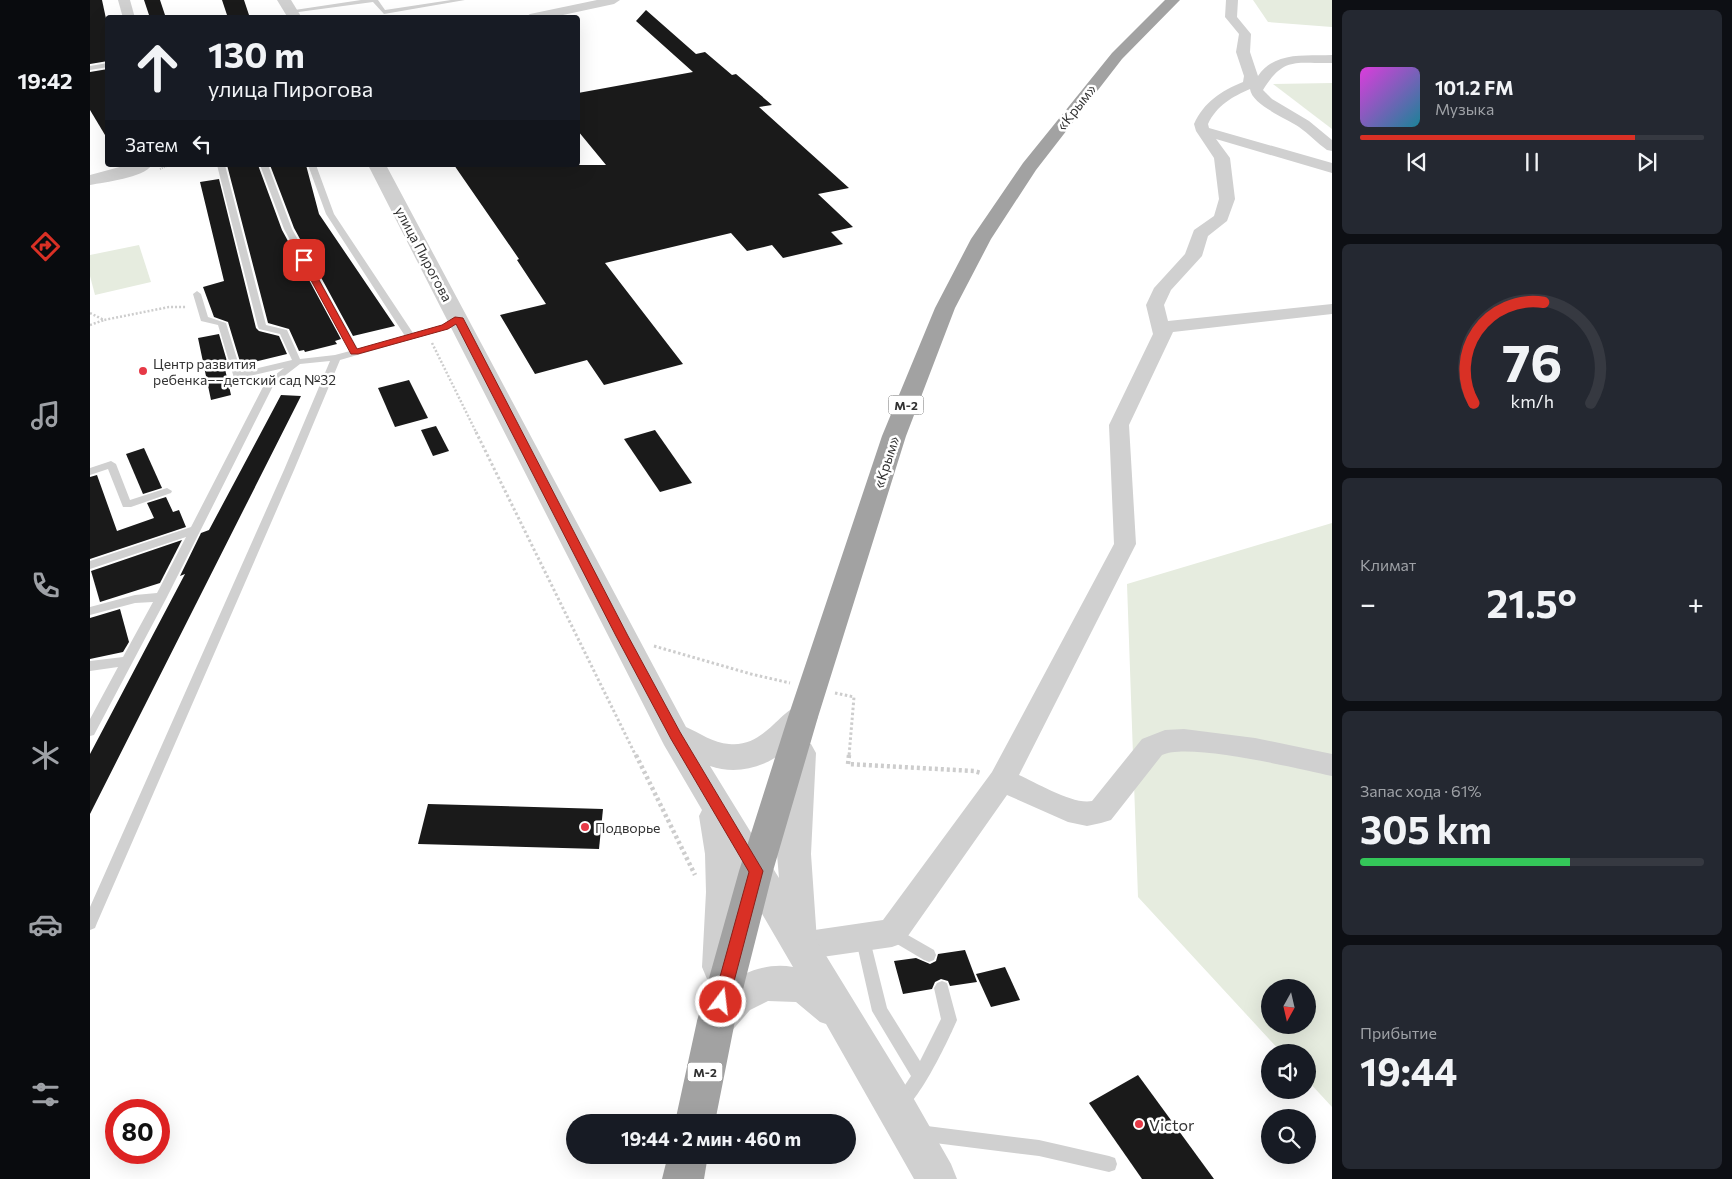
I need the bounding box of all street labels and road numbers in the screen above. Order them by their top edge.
street label: «Крым» [1053,81,1099,133]
street label: улица Пирогова [392,204,456,304]
road number: М-2 [888,396,924,414]
street label: «Крым» [870,434,902,490]
road number: М-2 [688,1062,722,1082]

